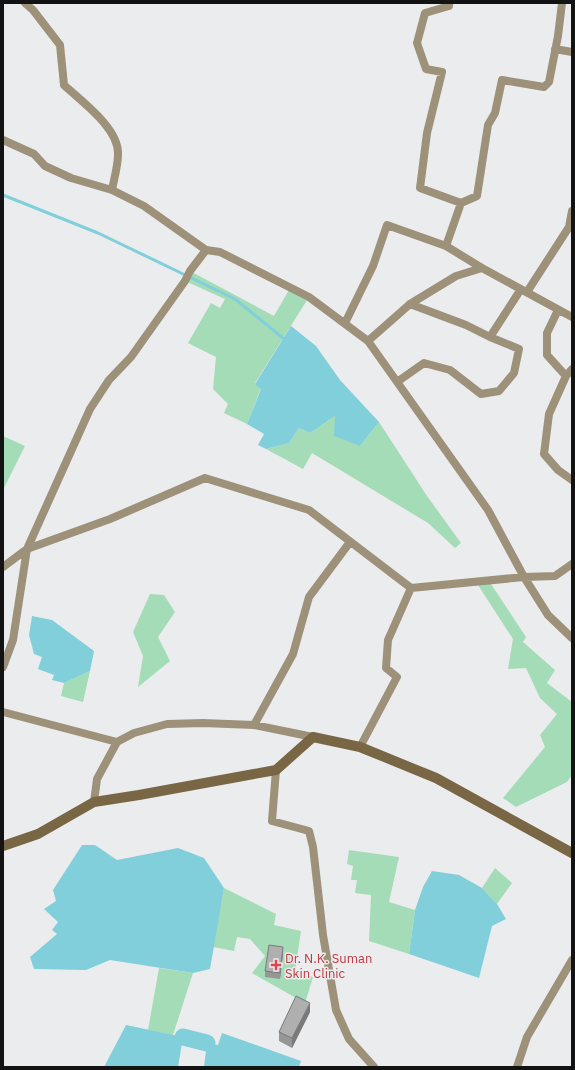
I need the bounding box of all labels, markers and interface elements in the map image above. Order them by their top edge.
place label: Dr. N.K. Suman Skin Clinic [285,950,372,982]
marker: Dr. N.K. Suman Skin Clinic [270,959,282,971]

